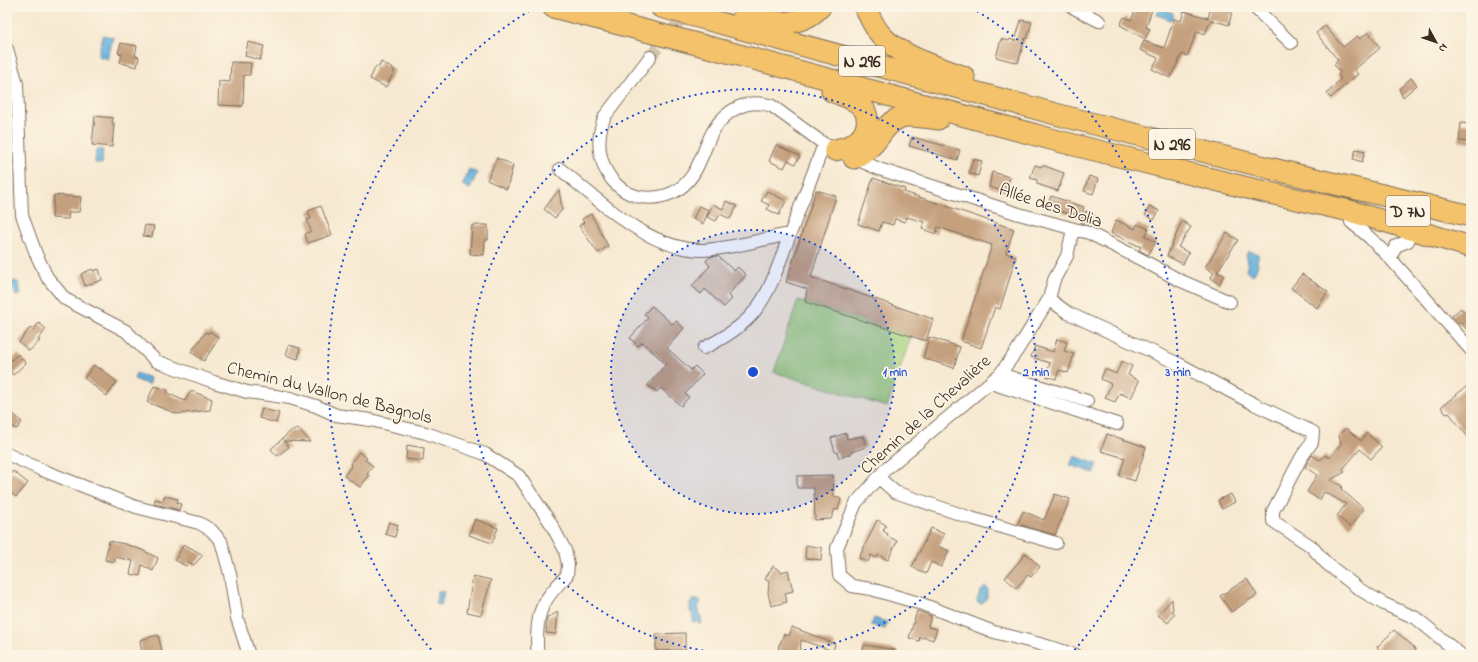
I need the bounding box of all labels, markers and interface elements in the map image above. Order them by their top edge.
north arrow [1416,22,1456,62]
text: N [1434,40,1451,56]
road number: N 296 [839,46,885,76]
road number: N 296 [1149,129,1195,159]
street label: Allée des Dolia [995,178,1106,236]
road number: D 7N [1386,196,1430,226]
street label: Chemin de la Chevalière [855,349,998,481]
street label: Chemin du Vallon de Bagnols [224,356,435,433]
text: 1 min [883,364,907,382]
text: 2 min [1022,364,1049,382]
text: 3 min [1164,364,1191,382]
centre of rings [746,365,760,379]

